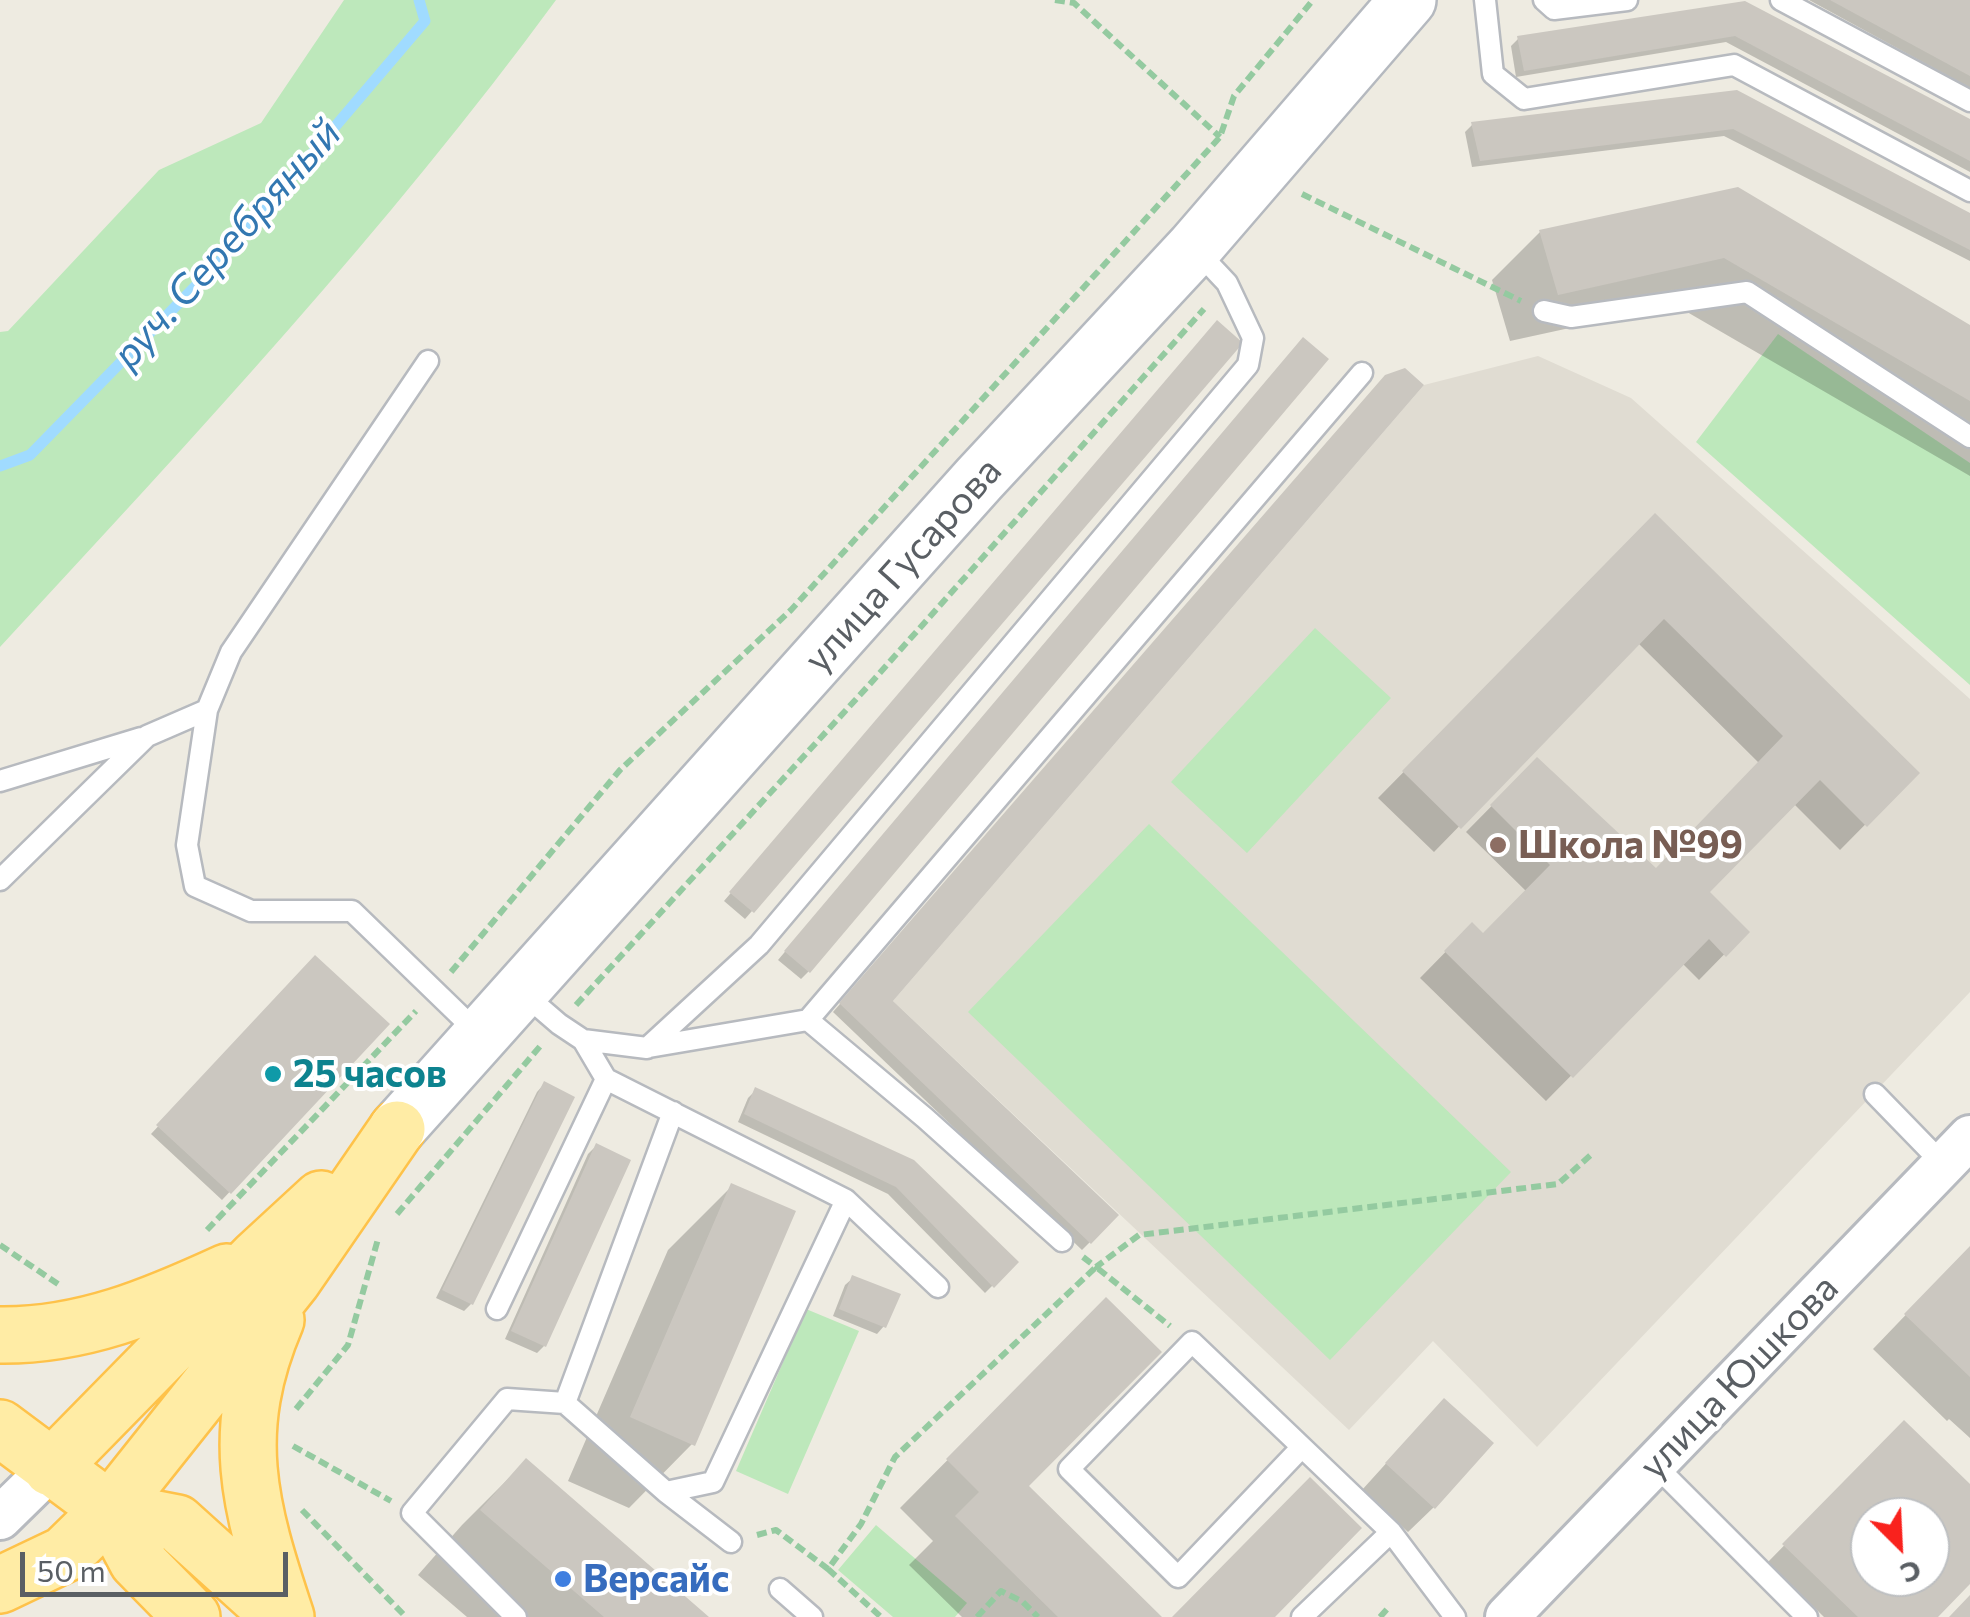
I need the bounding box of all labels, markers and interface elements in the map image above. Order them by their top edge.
water label: руч. Серебряный [103,110,351,378]
street label: улица Гусарова [795,448,1011,682]
place label: Школа №99 [1518,822,1743,868]
marker: Школа №99 [1487,834,1509,856]
place label: 25 часов [293,1051,447,1097]
marker: 25 часов [262,1063,284,1085]
street label: улица Юшкова [1630,1265,1848,1489]
north arrow [1850,1497,1950,1597]
scale bar [25,1532,292,1594]
text: 50 m [37,1551,106,1588]
text: С [1896,1553,1927,1592]
place label: Версайс [583,1556,729,1602]
marker: Версайс [552,1568,574,1590]

